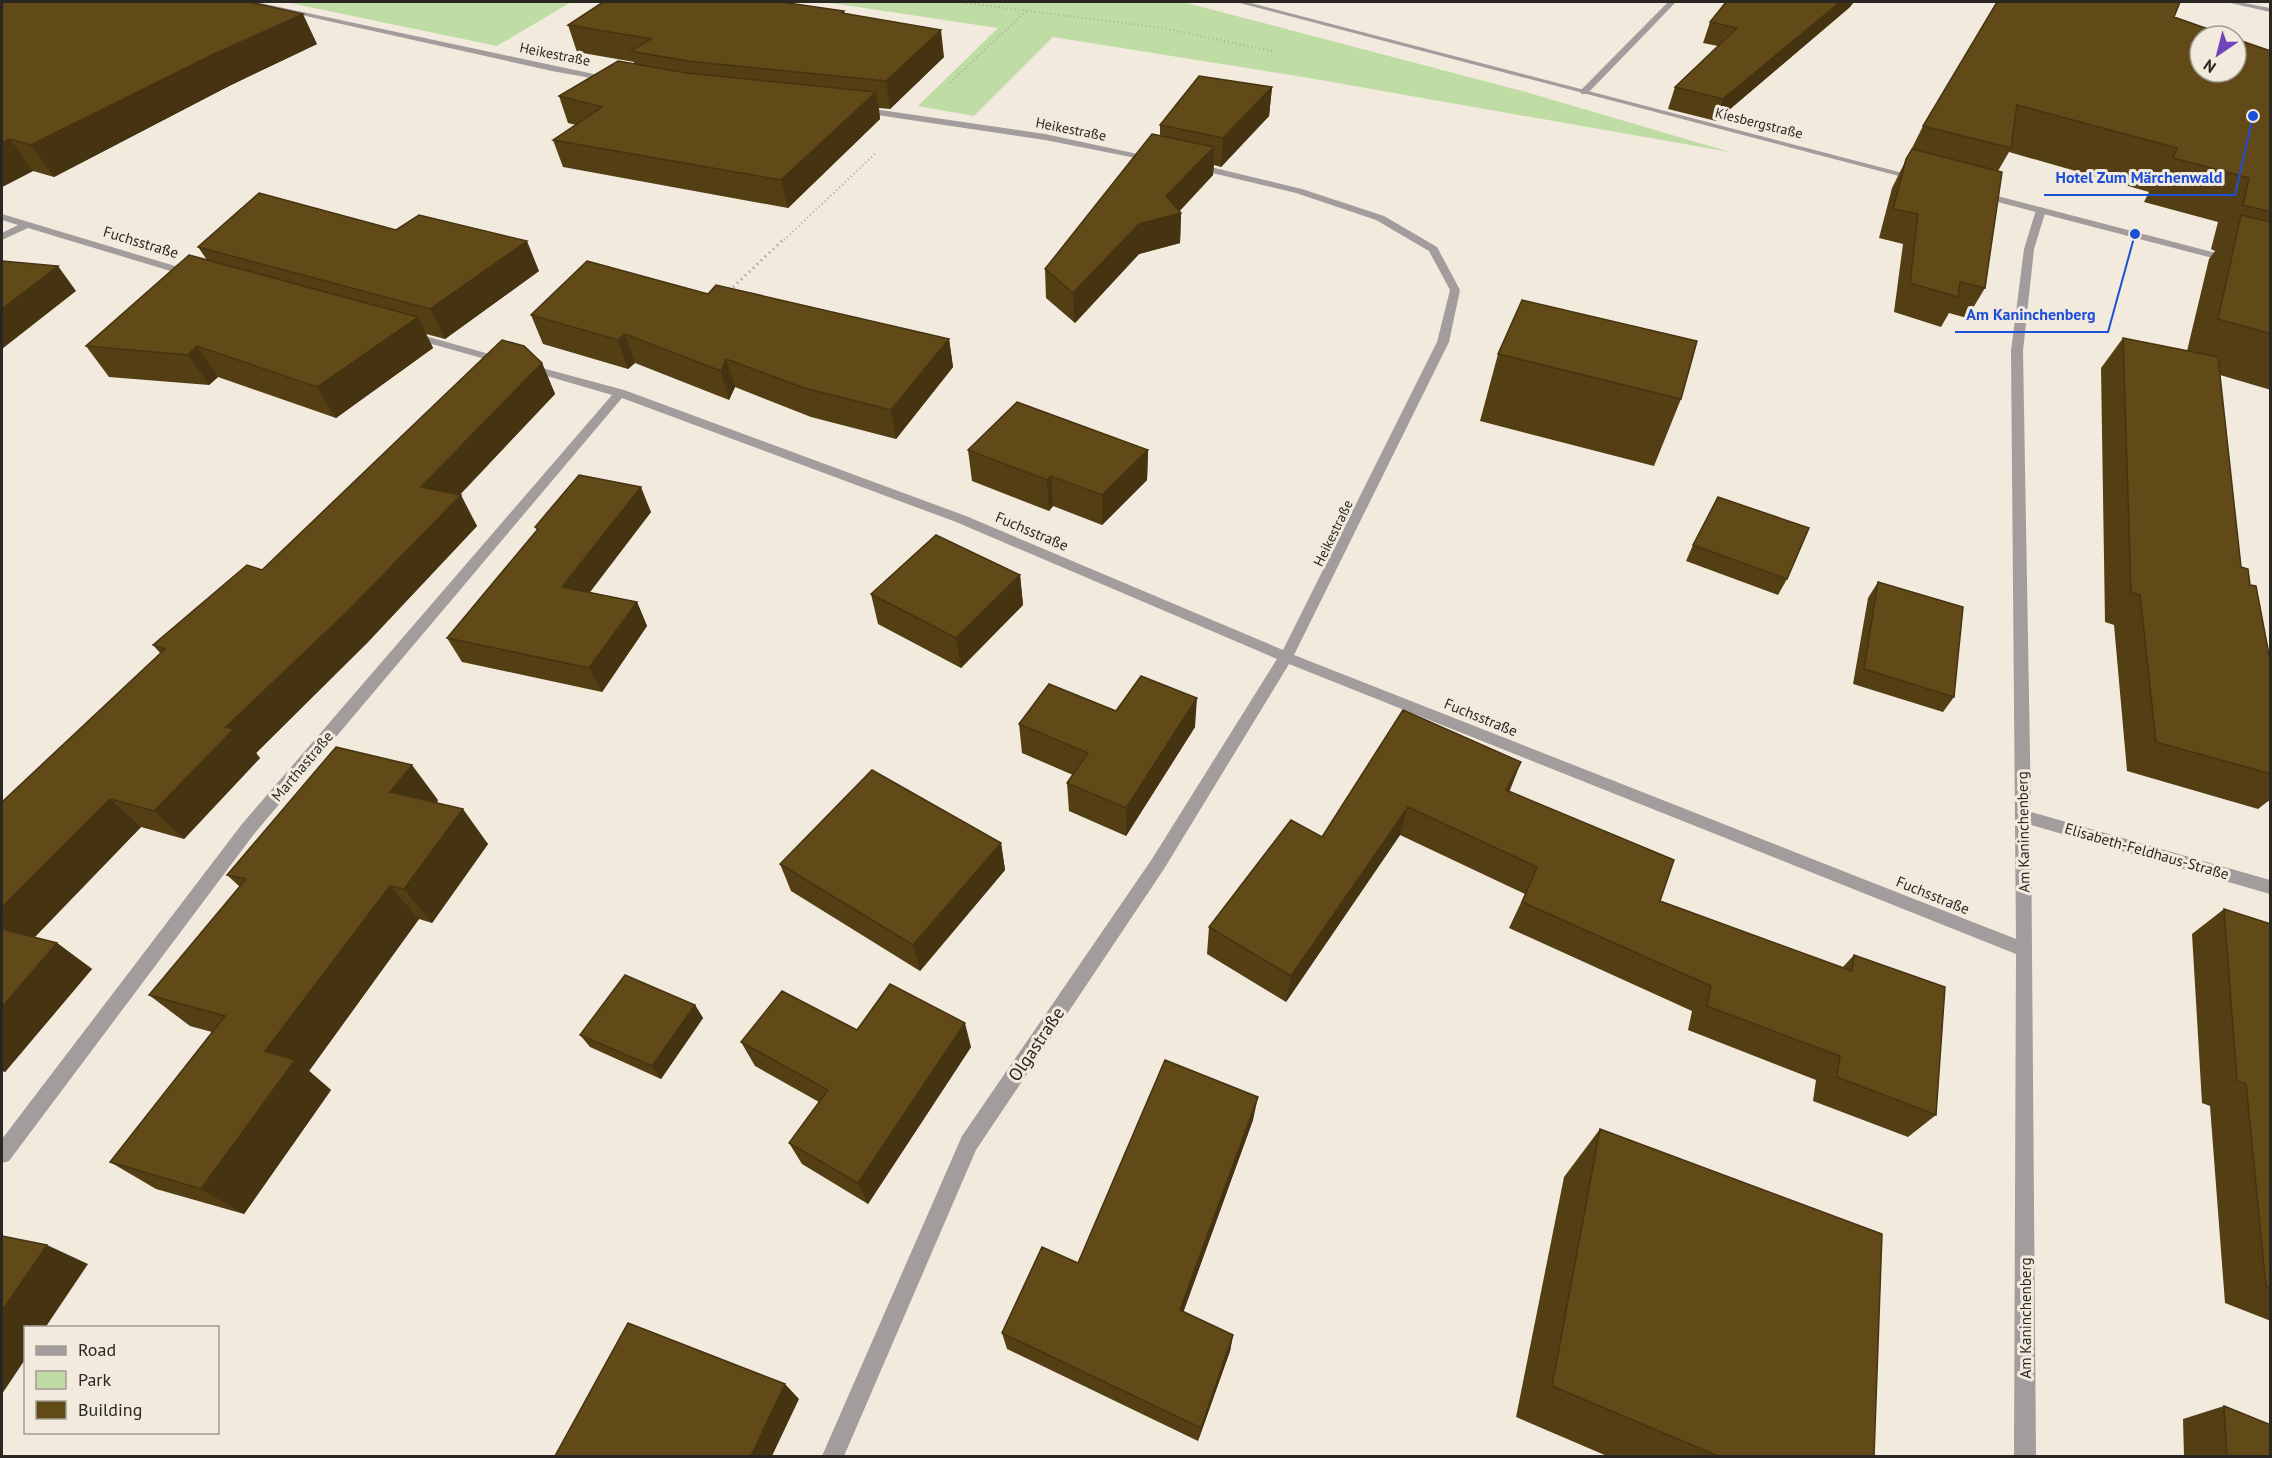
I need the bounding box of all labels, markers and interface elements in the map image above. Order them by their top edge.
north arrow [2188,24,2248,84]
street label: Heikestraße [518,38,592,70]
text: N [2199,55,2219,77]
street label: Kiesbergstraße [1713,103,1805,143]
street label: Heikestraße [1034,113,1108,145]
callout: Hotel Zum Märchenwald [2044,161,2235,195]
text: Hotel Zum Märchenwald [2056,167,2222,187]
street label: Fuchsstraße [101,222,181,262]
callout: Am Kaninchenberg [1955,298,2108,332]
text: Am Kaninchenberg [1966,304,2096,324]
street label: Heikestraße [1309,497,1357,569]
street label: Fuchsstraße [993,507,1071,555]
street label: Fuchsstraße [1441,694,1521,740]
street label: Marthastraße [267,727,337,805]
street label: Am Kaninchenberg [2012,771,2034,893]
street label: Elisabeth-Feldhaus-Straße [2063,818,2231,884]
street label: Fuchsstraße [1893,872,1973,918]
street label: Olgastraße [1003,1002,1069,1086]
street label: Am Kaninchenberg [2016,1257,2035,1379]
legend [24,1326,219,1434]
text: Road [78,1338,116,1361]
text: Park [78,1368,111,1391]
text: Building [78,1398,142,1421]

